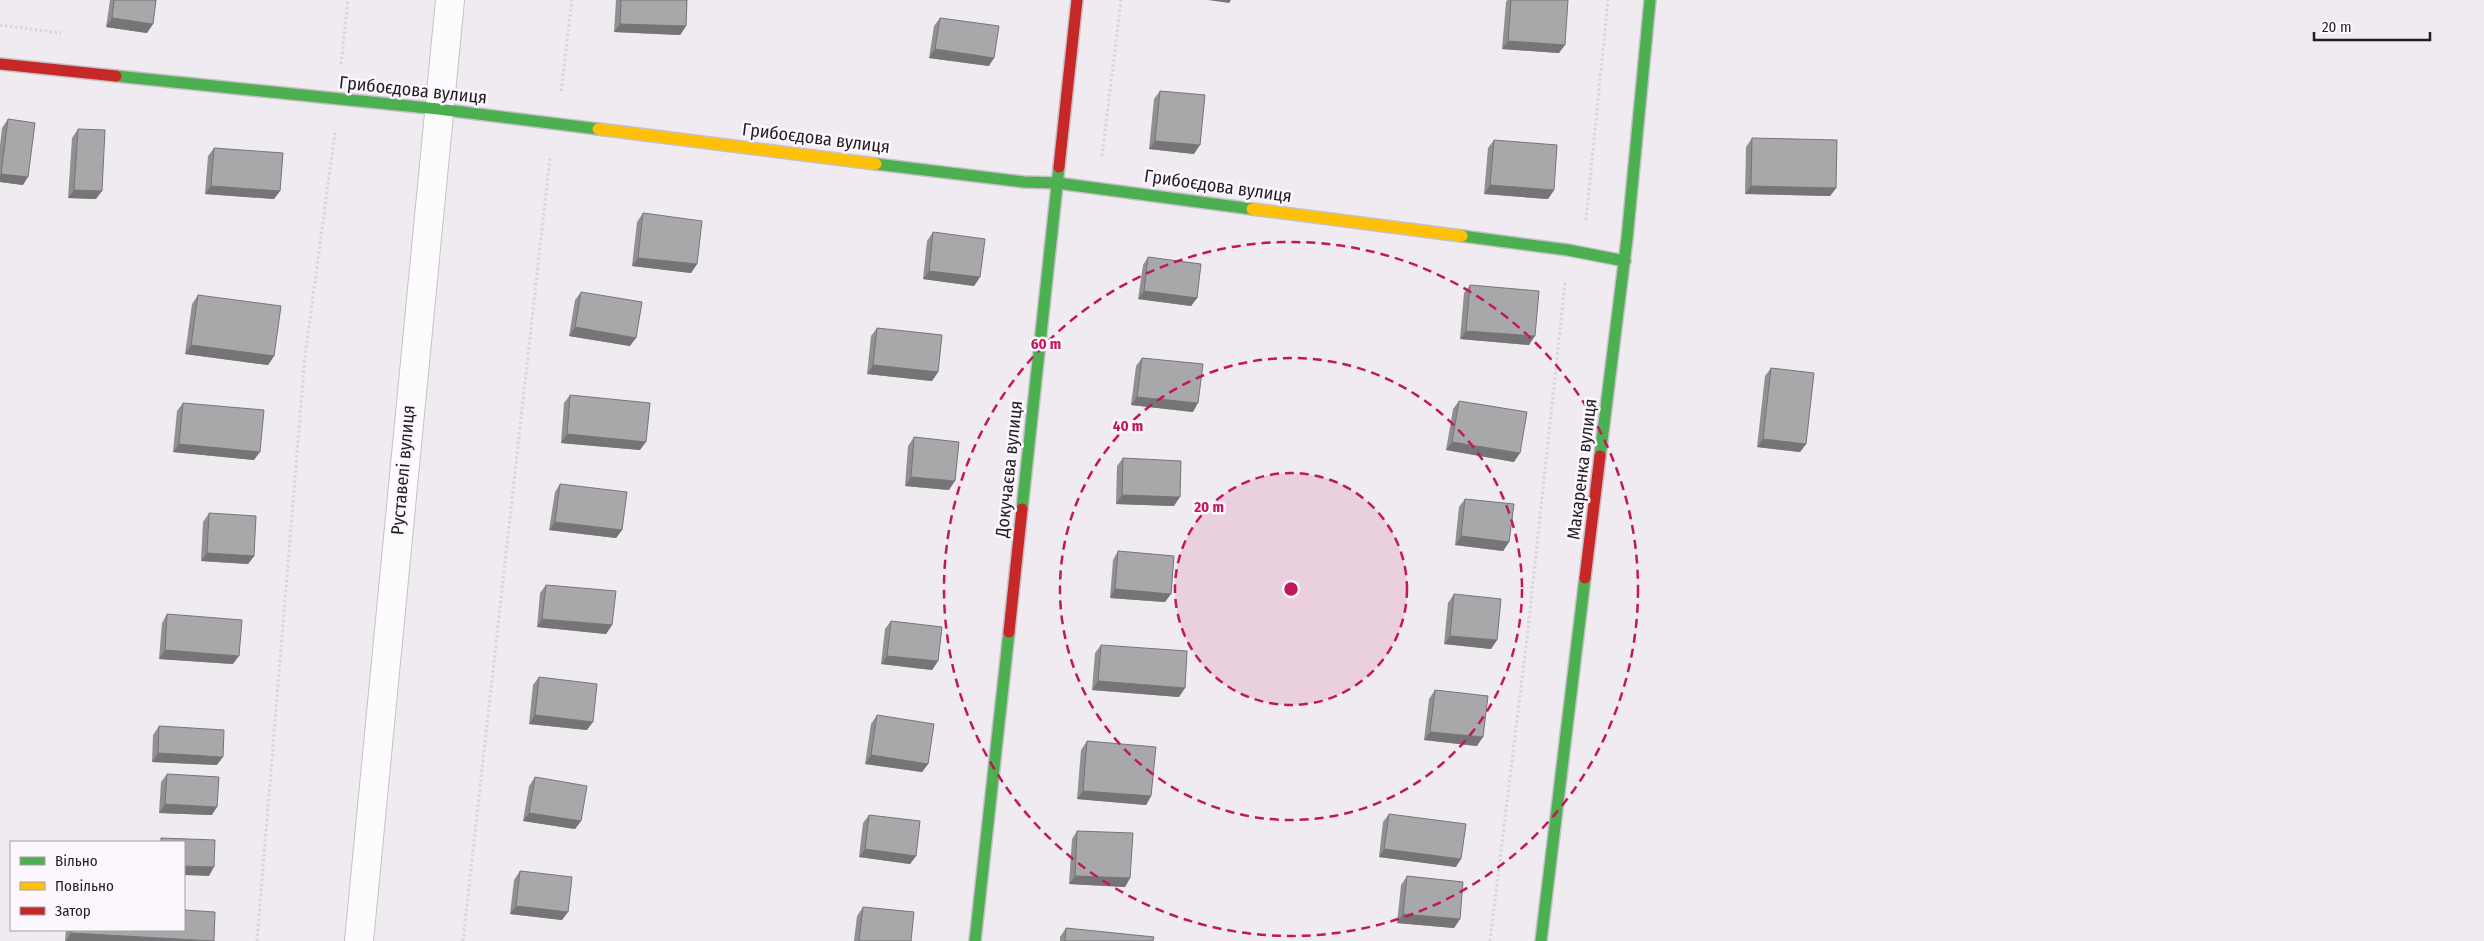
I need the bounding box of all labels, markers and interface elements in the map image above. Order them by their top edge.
scale bar [2314,10,2430,42]
text: 20 m [2322,18,2352,36]
street label: Грибоєдова вулиця [338,71,488,109]
street label: Грибоєдова вулиця [741,118,891,158]
street label: Грибоєдова вулиця [1143,165,1293,207]
text: 60 m [1031,335,1061,353]
street label: Макаренка вулиця [1562,397,1602,541]
street label: Докучаєва вулиця [991,400,1027,539]
street label: Руставелі вулиця [386,404,420,536]
text: 40 m [1113,417,1143,435]
text: 20 m [1193,498,1224,516]
centre of rings [1282,580,1300,598]
legend [10,841,185,931]
text: Вільно [55,852,98,870]
text: Повільно [55,877,114,895]
text: Затор [55,902,91,920]

